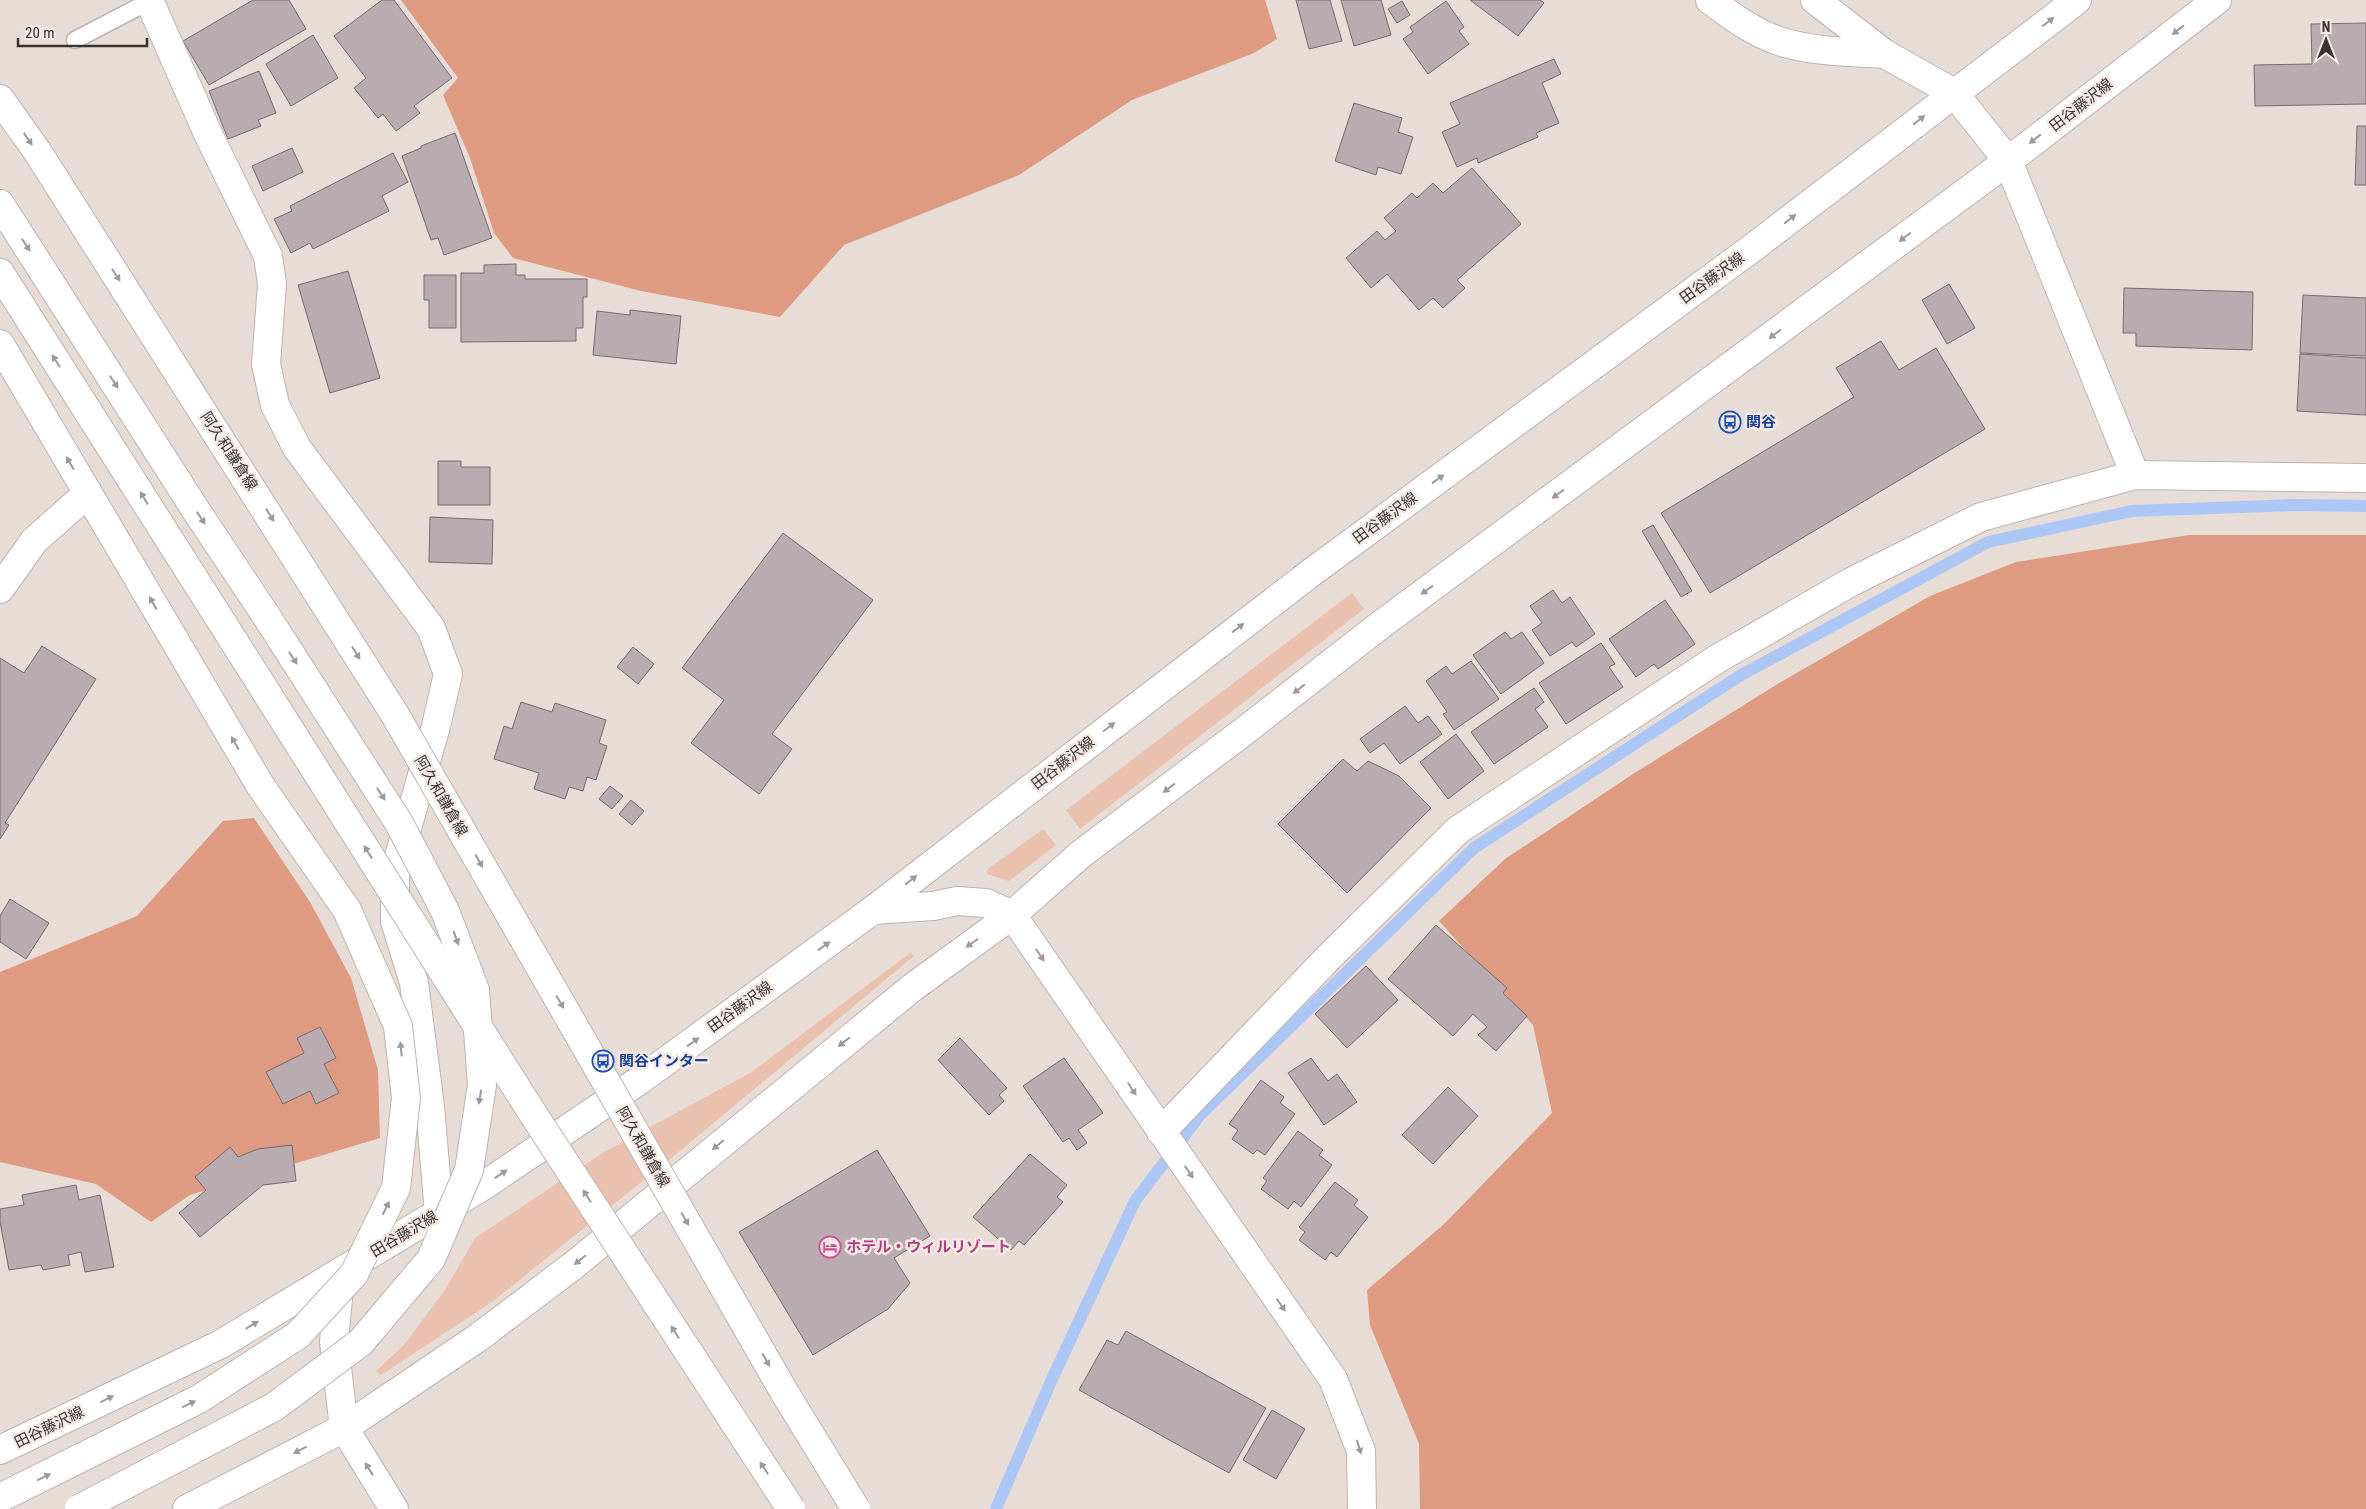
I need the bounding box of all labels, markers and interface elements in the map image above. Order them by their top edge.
scale bar [18,15,146,47]
north arrow [2301,15,2351,65]
one-way arrow [2041,17,2055,27]
text: N [2322,19,2330,35]
text: 20 m [25,24,55,42]
one-way arrow [2172,24,2185,35]
street label: 田谷藤沢線 [2046,75,2116,135]
one-way arrow [1912,115,1925,126]
one-way arrow [23,132,33,145]
one-way arrow [2029,134,2042,145]
one-way arrow [1783,214,1796,225]
one-way arrow [1898,232,1912,242]
one-way arrow [22,238,31,251]
street label: 田谷藤沢線 [1676,249,1748,307]
one-way arrow [112,268,121,282]
one-way arrow [1769,328,1782,339]
one-way arrow [52,354,61,368]
one-way arrow [109,375,118,388]
street label: 阿久和鎌倉線 [197,408,261,494]
bus stop icon: 関谷 [1718,410,1742,434]
place label: 関谷 [1746,413,1776,431]
one-way arrow [66,457,75,470]
one-way arrow [1431,474,1445,484]
street label: 田谷藤沢線 [1349,489,1421,547]
one-way arrow [1551,489,1565,499]
one-way arrow [139,491,148,505]
one-way arrow [265,509,274,522]
one-way arrow [197,512,206,525]
one-way arrow [1421,585,1434,596]
one-way arrow [148,596,157,610]
one-way arrow [1231,623,1244,634]
one-way arrow [352,646,361,659]
one-way arrow [289,651,298,664]
one-way arrow [1292,684,1305,695]
one-way arrow [1102,722,1116,732]
street label: 田谷藤沢線 [1028,733,1098,793]
one-way arrow [231,736,240,750]
street label: 阿久和鎌倉線 [411,753,471,839]
one-way arrow [1162,783,1176,793]
one-way arrow [376,788,386,801]
one-way arrow [363,846,372,859]
one-way arrow [475,854,483,869]
one-way arrow [904,875,918,885]
one-way arrow [453,931,460,946]
one-way arrow [966,938,979,948]
one-way arrow [817,941,831,951]
one-way arrow [1035,948,1045,962]
street label: 田谷藤沢線 [704,978,776,1036]
one-way arrow [556,995,564,1010]
one-way arrow [686,1037,700,1047]
one-way arrow [838,1037,851,1048]
one-way arrow [397,1040,405,1056]
bus stop icon: 関谷インター [591,1049,615,1073]
place label: 関谷インター [619,1052,709,1070]
one-way arrow [1127,1082,1137,1096]
one-way arrow [476,1089,484,1105]
street label: 阿久和鎌倉線 [613,1104,673,1190]
one-way arrow [712,1140,725,1151]
one-way arrow [1184,1165,1194,1179]
one-way arrow [495,1169,508,1179]
one-way arrow [582,1189,591,1203]
one-way arrow [382,1201,390,1215]
street label: 田谷藤沢線 [367,1207,441,1261]
one-way arrow [680,1212,689,1226]
hotel icon: ホテル・ウィルリゾート [818,1235,842,1259]
place label: ホテル・ウィルリゾート [846,1238,1011,1256]
one-way arrow [573,1254,586,1265]
one-way arrow [1276,1299,1286,1312]
one-way arrow [245,1321,258,1330]
one-way arrow [670,1325,680,1339]
one-way arrow [761,1353,770,1366]
one-way arrow [100,1395,114,1403]
one-way arrow [182,1400,196,1408]
street label: 田谷藤沢線 [11,1402,87,1452]
one-way arrow [1355,1440,1363,1455]
one-way arrow [293,1446,308,1454]
one-way arrow [364,1462,374,1475]
one-way arrow [759,1462,769,1475]
one-way arrow [37,1473,51,1481]

